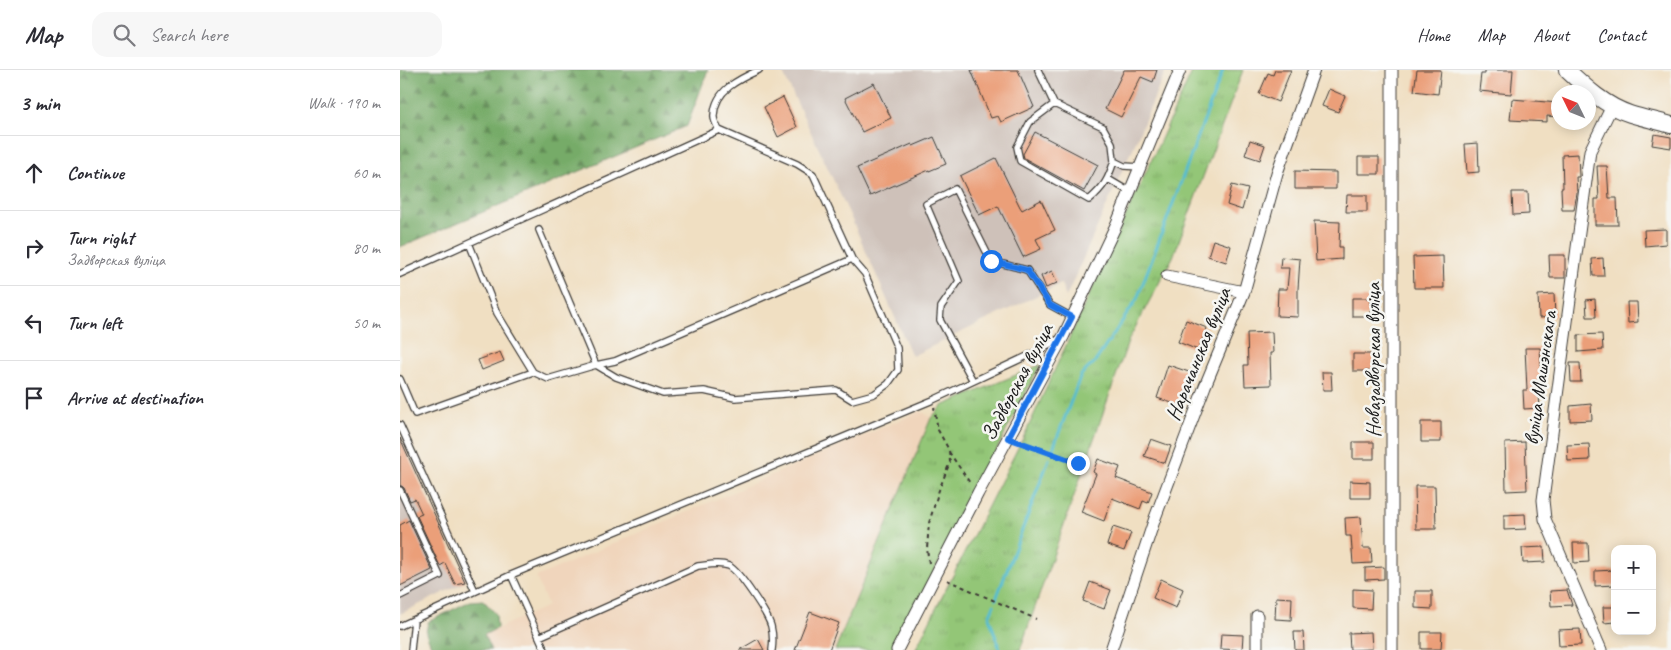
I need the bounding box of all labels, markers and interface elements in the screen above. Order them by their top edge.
search box [92,12,442,57]
text: Map [25,20,62,50]
icon: search [110,21,138,49]
text: Search here [150,23,228,47]
text: Home [1417,24,1450,46]
text: Map [1478,24,1505,46]
text: About [1533,24,1569,46]
text: Contact [1597,24,1646,46]
north arrow [1551,85,1596,130]
text: 3 min [20,90,60,116]
text: Walk · 190 m [308,93,380,113]
icon: ahead [20,159,48,187]
text: Continue [67,161,124,185]
text: 60 m [353,163,380,183]
text: Turn right [67,226,134,250]
icon: right [20,234,48,262]
text: 80 m [353,238,380,258]
text: Задворская вуліца [67,250,165,270]
route start [980,250,1003,273]
street label: Новазадворская вуліца [1360,281,1386,437]
street label: Нарачанская вуліца [1160,282,1237,424]
street label: вуліца Машэнскага [1518,308,1562,447]
icon: left [20,309,48,337]
text: Turn left [67,311,122,335]
text: 50 m [353,313,380,333]
street label: Задворская вуліца [975,317,1060,445]
icon: arrive [20,384,48,412]
text: Arrive at destination [67,386,203,410]
route end [1067,452,1090,475]
map controls [1611,545,1656,635]
button: + [1611,545,1656,590]
button: − [1611,590,1656,635]

